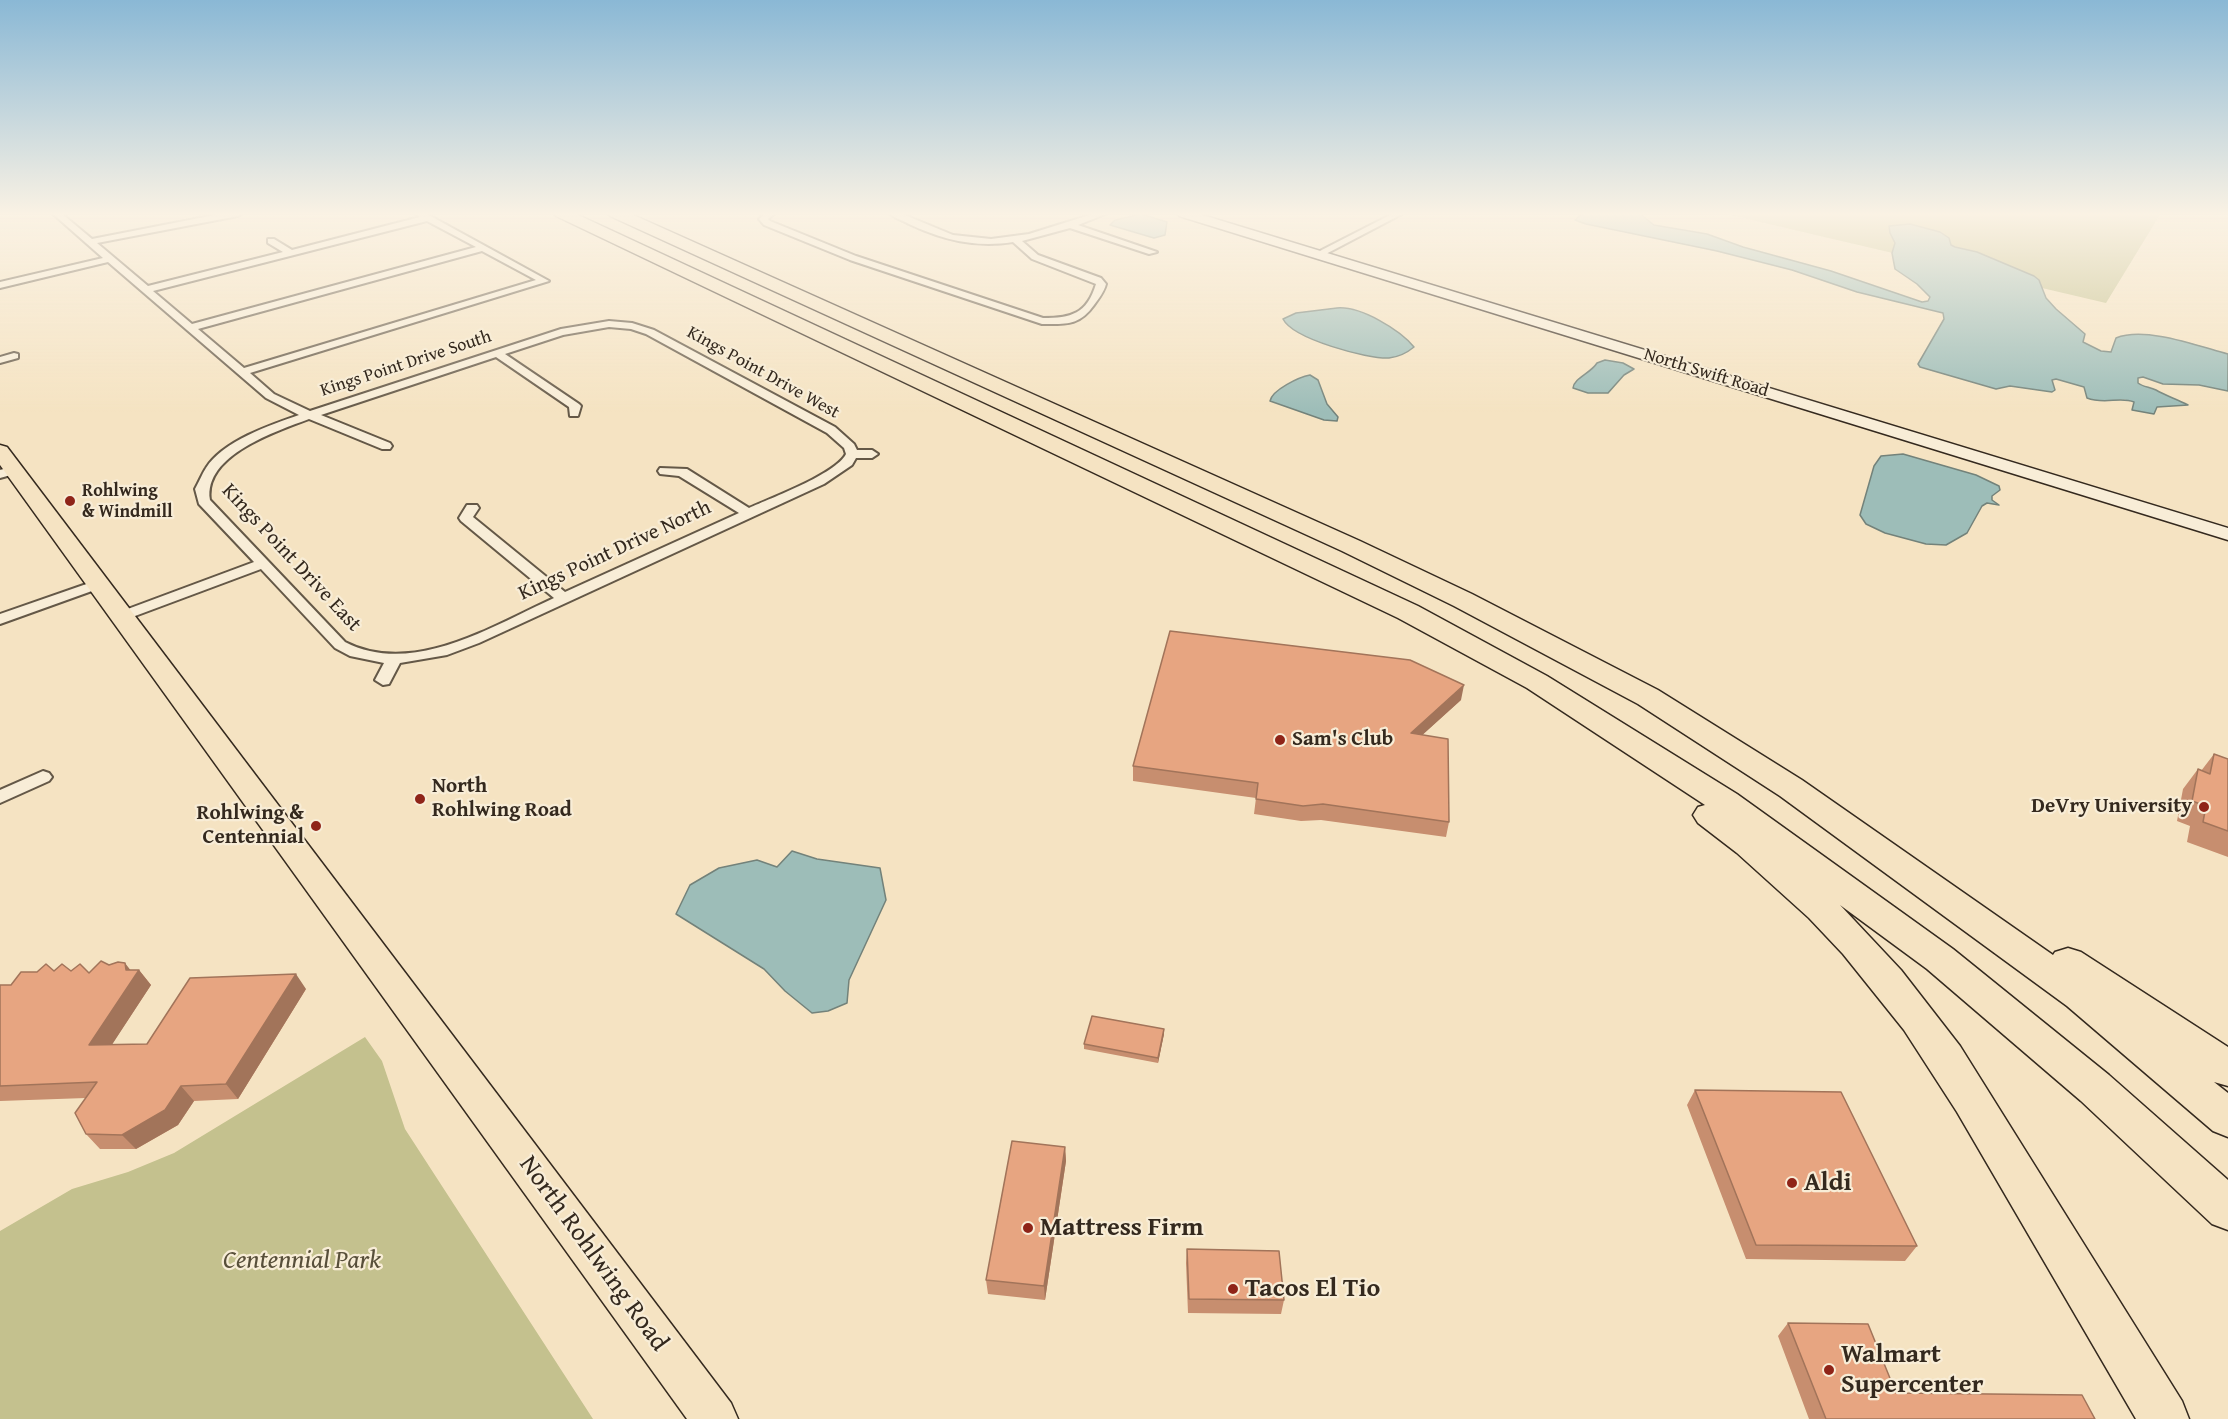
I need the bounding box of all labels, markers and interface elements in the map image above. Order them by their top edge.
street label: Kings Point Drive West [683,322,843,424]
street label: Kings Point Drive South [318,326,494,402]
street label: North Swift Road [1641,344,1771,402]
street label: Kings Point Drive East [216,479,366,637]
place label: Rohlwing & Windmill [82,480,173,522]
marker: Rohlwing & Windmill [63,494,77,508]
street label: Kings Point Drive North [515,495,715,607]
place label: Sam's Club [1292,727,1393,753]
marker: Sam's Club [1273,733,1287,747]
place label: North Rohlwing Road [432,774,572,824]
marker: North Rohlwing Road [413,792,427,806]
place label: DeVry University [2031,794,2192,820]
marker: DeVry University [2197,800,2211,814]
place label: Rohlwing & Centennial [196,801,304,851]
marker: Rohlwing & Centennial [309,819,323,833]
street label: North Rohlwing Road [512,1150,674,1358]
place label: Aldi [1804,1167,1852,1199]
marker: Aldi [1785,1176,1799,1190]
place label: Mattress Firm [1040,1212,1203,1244]
marker: Mattress Firm [1021,1221,1035,1235]
park label: Centennial Park [223,1245,381,1277]
place label: Tacos El Tio [1245,1273,1380,1305]
marker: Tacos El Tio [1226,1282,1240,1296]
place label: Walmart Supercenter [1841,1339,1983,1400]
marker: Walmart Supercenter [1822,1363,1836,1377]

